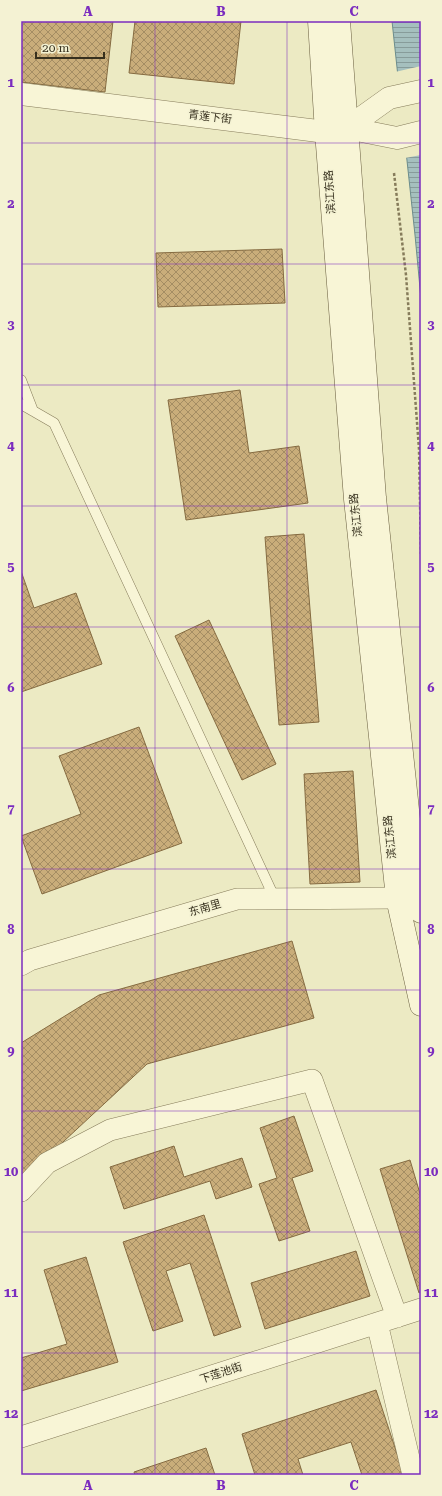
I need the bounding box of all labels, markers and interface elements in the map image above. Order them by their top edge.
text: A [83,4,93,19]
text: B [216,4,226,19]
text: C [349,4,359,19]
scale bar [36,34,104,60]
text: 20 m [42,41,69,55]
text: 1 [7,75,15,90]
text: 1 [427,75,435,90]
street label: 青莲下街 [187,108,233,126]
street label: 滨江东路 [322,170,338,214]
text: 2 [7,196,15,211]
text: 2 [427,196,435,211]
text: 3 [7,317,15,332]
text: 3 [427,317,435,332]
text: 4 [7,438,15,453]
text: 4 [427,438,435,453]
street label: 滨江东路 [347,492,365,538]
text: 5 [7,559,15,574]
text: 5 [427,559,435,574]
text: 6 [7,680,15,695]
text: 6 [427,680,435,695]
text: 7 [7,801,15,816]
text: 7 [427,801,435,816]
street label: 滨江东路 [381,814,399,860]
street label: 东南里 [187,897,223,919]
text: 8 [7,922,15,937]
text: 8 [427,922,435,937]
text: 9 [7,1043,15,1058]
text: 9 [427,1043,435,1058]
text: 10 [4,1164,18,1179]
text: 10 [424,1164,438,1179]
text: 11 [4,1285,18,1300]
text: 11 [424,1285,438,1300]
street label: 下莲池街 [198,1360,244,1386]
text: 12 [4,1406,18,1421]
text: 12 [424,1406,438,1421]
text: A [83,1478,93,1493]
text: B [216,1478,226,1493]
text: C [349,1478,359,1493]

